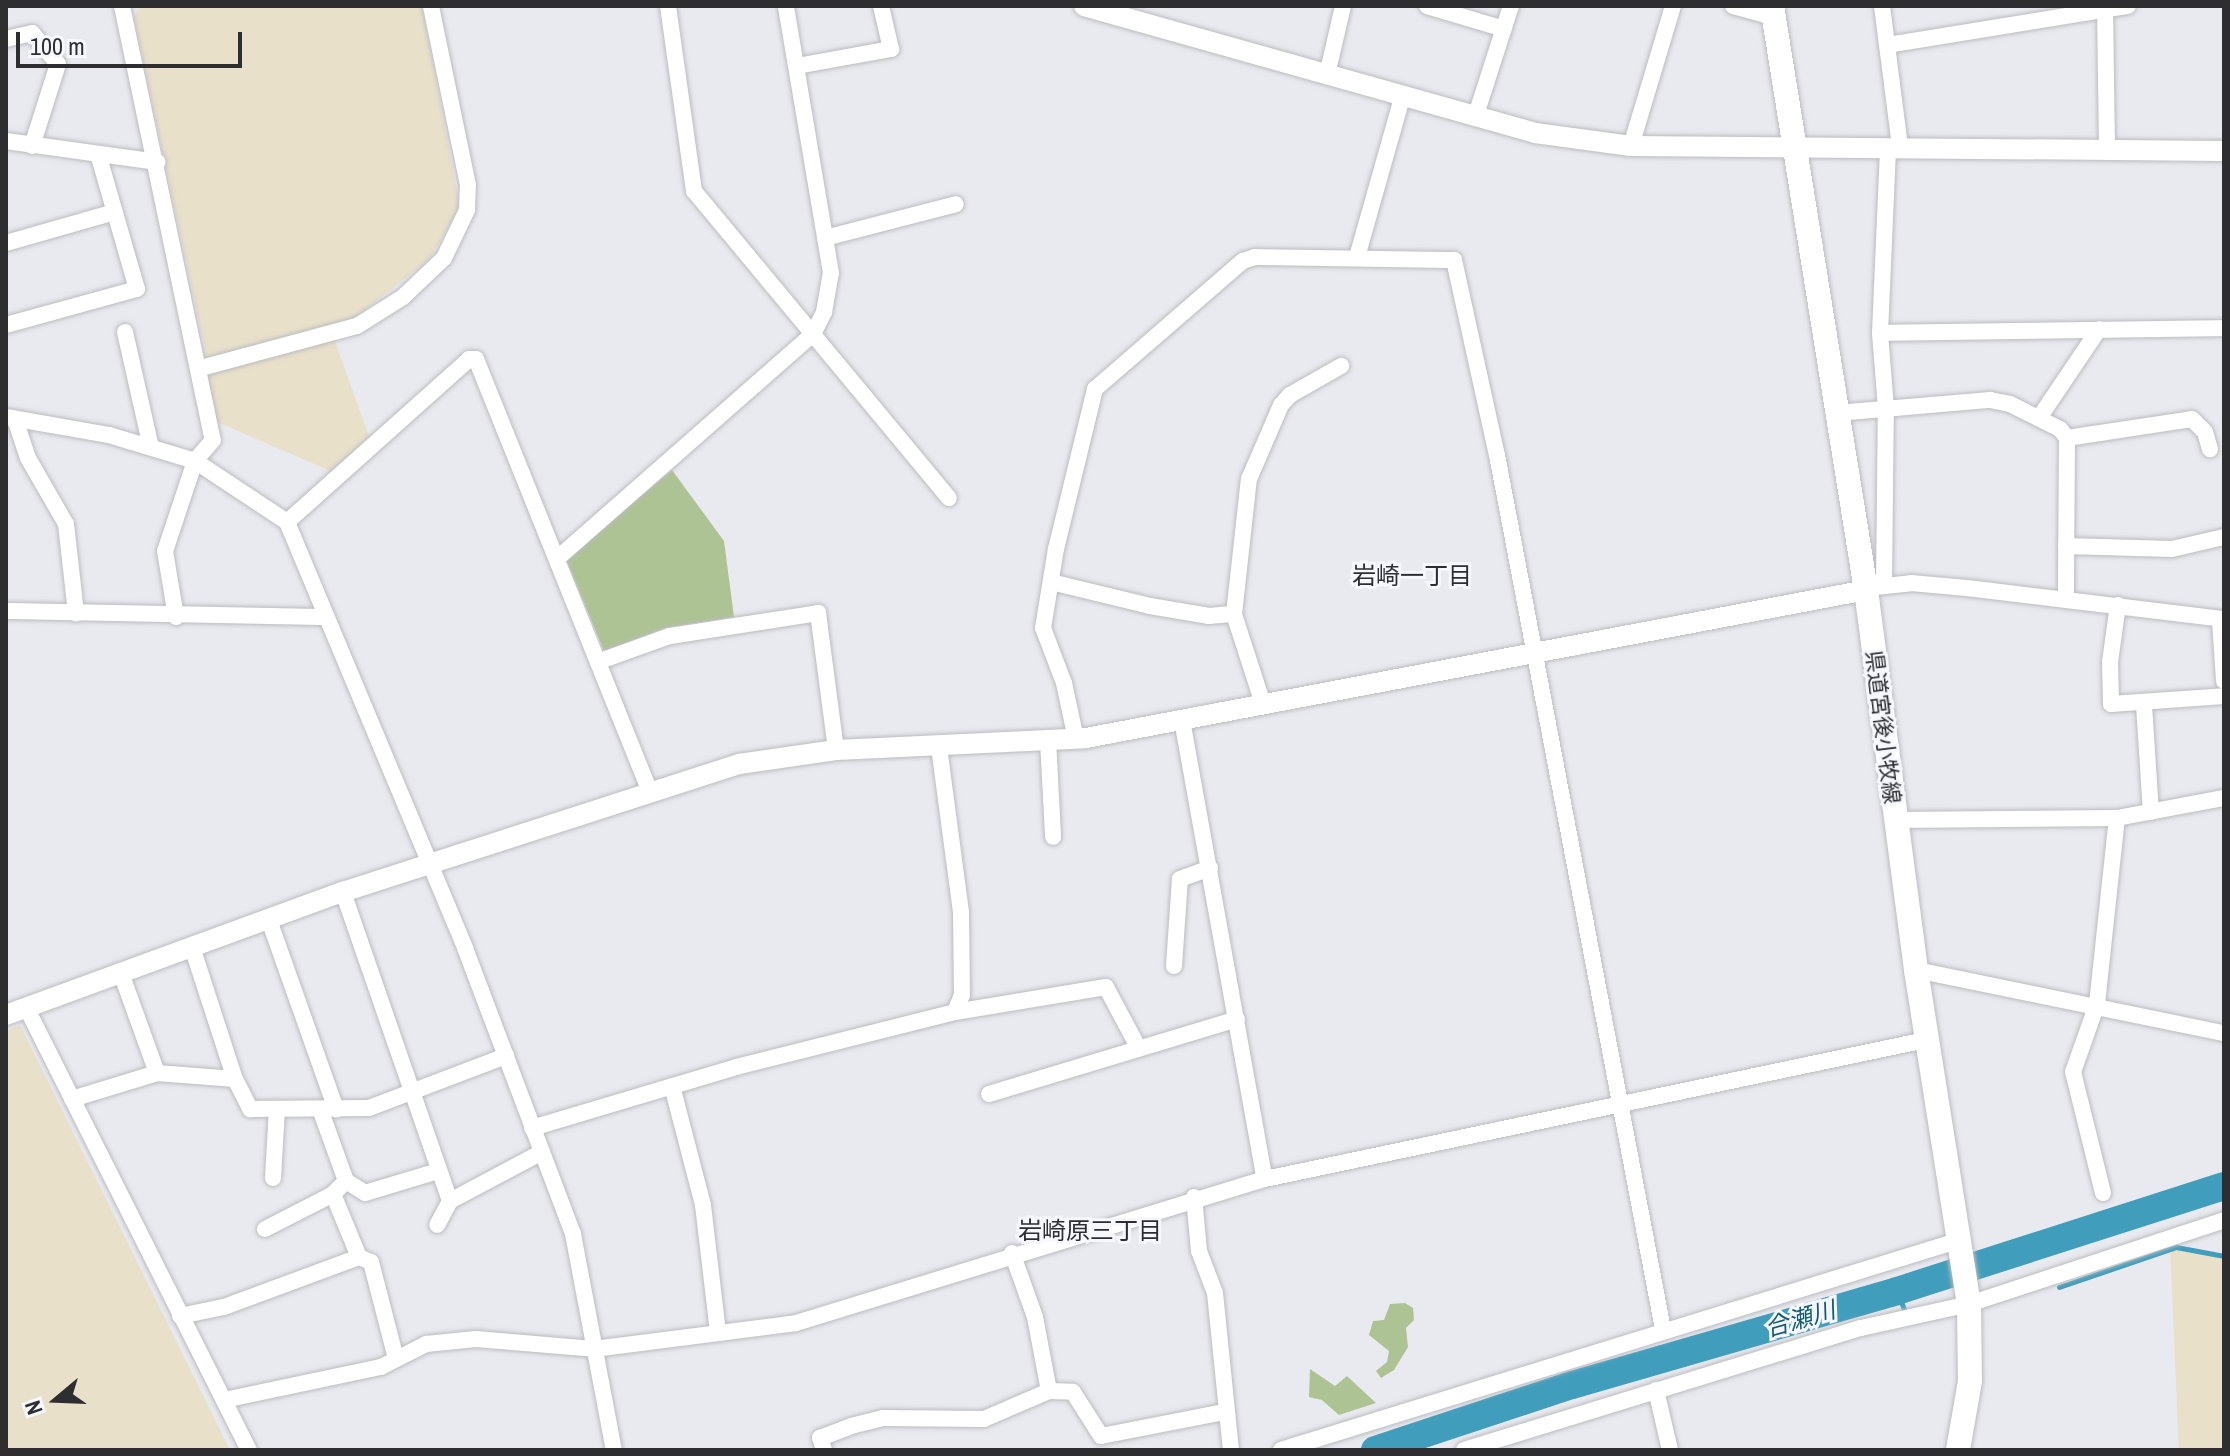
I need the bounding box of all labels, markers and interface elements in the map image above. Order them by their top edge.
scale bar [20,16,246,66]
text: 100 m [30,30,85,62]
district label: 岩崎一丁目 [1352,562,1472,590]
street label: 県道宮後小牧線 [1861,649,1905,805]
district label: 岩崎原三丁目 [1018,1217,1162,1245]
water label: 合瀬川 [1761,1295,1839,1343]
north arrow [16,1360,96,1440]
text: N [17,1397,50,1419]

